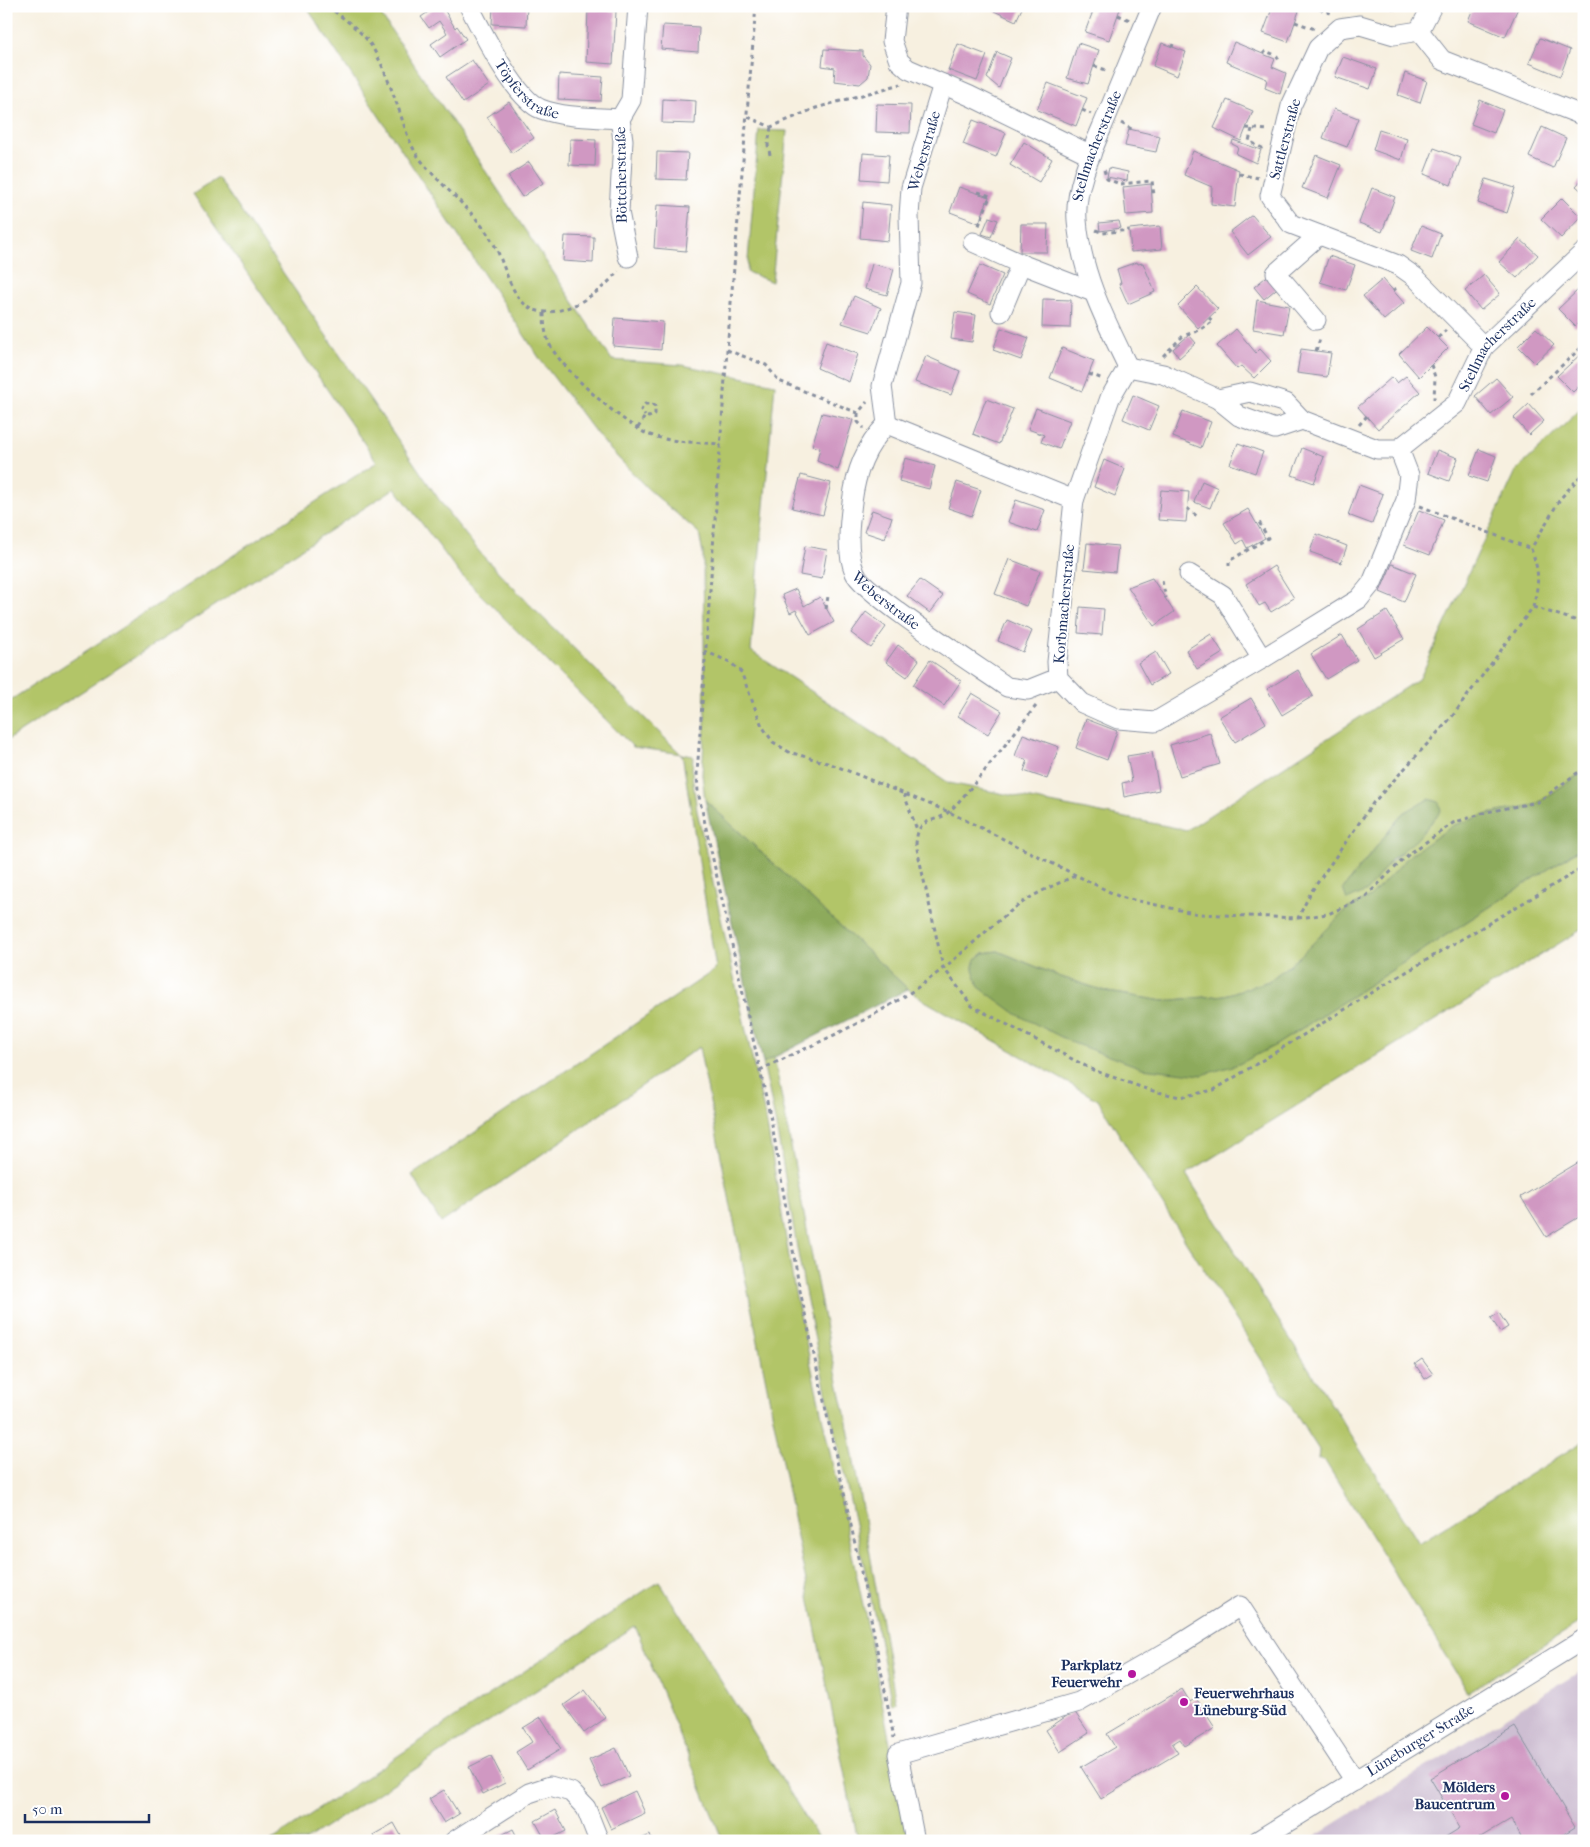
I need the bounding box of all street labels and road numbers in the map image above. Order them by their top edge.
street label: Töpferstraße [491,56,561,123]
street label: Stellmacherstraße [1069,87,1125,203]
street label: Sattlerstraße [1266,96,1305,181]
street label: Weberstraße [904,108,944,194]
street label: Böttcherstraße [611,126,631,223]
street label: Stellmacherstraße [1455,293,1540,395]
street label: Korbmacherstraße [1050,543,1078,665]
street label: Weberstraße [847,567,924,634]
street label: Lüneburger Straße [1363,1700,1478,1780]

